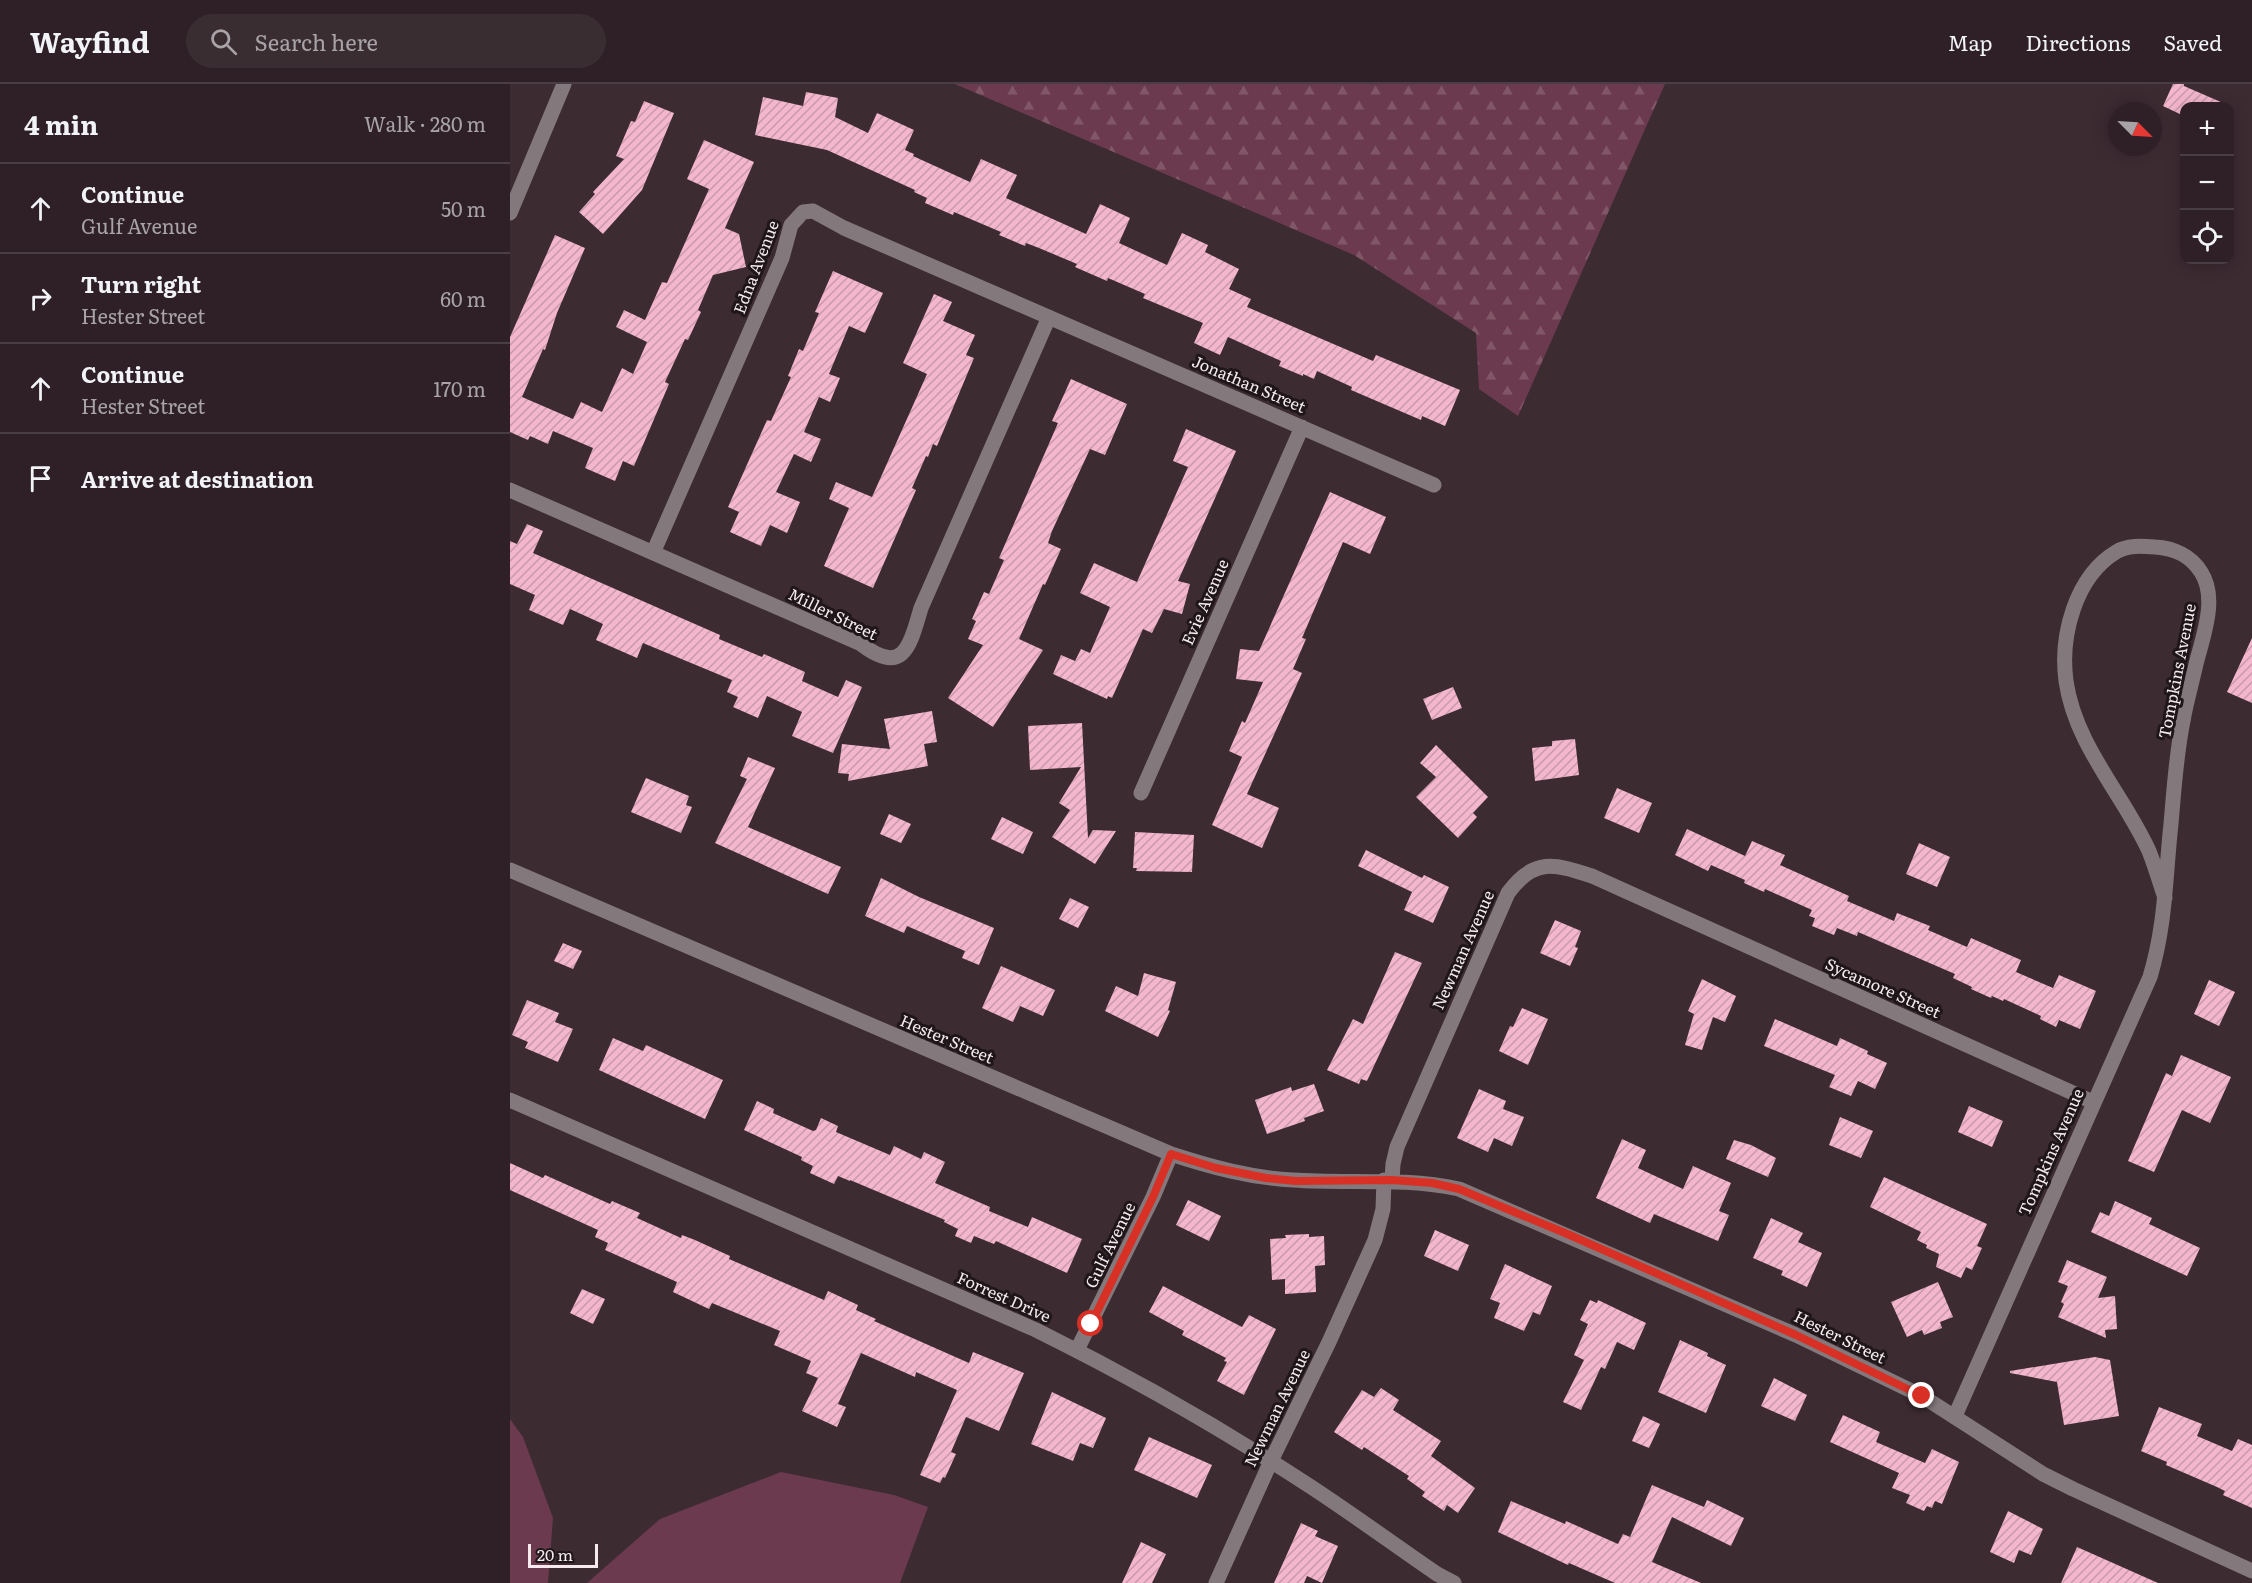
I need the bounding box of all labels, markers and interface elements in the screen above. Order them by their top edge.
search box [186,14,606,68]
text: Wayfind [30,20,150,62]
icon: search [207,25,240,58]
text: Search here [255,25,378,58]
text: Map [1948,26,1993,57]
text: Directions [2026,26,2131,57]
text: Saved [2164,26,2222,57]
north arrow [2108,102,2162,156]
map controls [2180,102,2234,264]
button: + [2180,102,2234,156]
text: 4 min [24,104,98,143]
text: Walk · 280 m [364,108,486,138]
button: − [2180,156,2234,210]
text: Continue [81,177,184,210]
icon: ahead [24,192,57,225]
text: 50 m [441,193,486,223]
text: Gulf Avenue [81,210,197,240]
button: locate [2180,210,2234,264]
street label: Edna Avenue [726,216,784,317]
text: Turn right [81,267,201,300]
icon: right [24,282,57,315]
text: 60 m [440,283,486,313]
text: Hester Street [81,300,205,330]
street label: Jonathan Street [1189,348,1310,418]
text: Continue [81,357,184,390]
icon: ahead [24,372,57,405]
text: 170 m [433,373,486,403]
text: Hester Street [81,390,205,420]
icon: arrive [24,462,57,495]
text: Arrive at destination [81,462,314,495]
street label: Evie Avenue [1174,555,1234,649]
street label: Miller Street [785,581,883,645]
street label: Tompkins Avenue [2151,601,2201,740]
street label: Newman Avenue [1425,886,1499,1013]
street label: Sycamore Street [1822,951,1945,1023]
street label: Hester Street [897,1008,998,1069]
street label: Tompkins Avenue [2011,1084,2089,1219]
street label: Gulf Avenue [1078,1197,1140,1292]
street label: Forrest Drive [954,1265,1055,1327]
street label: Hester Street [1790,1304,1891,1369]
route start [1077,1310,1103,1336]
street label: Newman Avenue [1237,1345,1315,1471]
route end [1908,1382,1934,1408]
scale bar [528,1541,598,1568]
text: 20 m [537,1542,573,1566]

